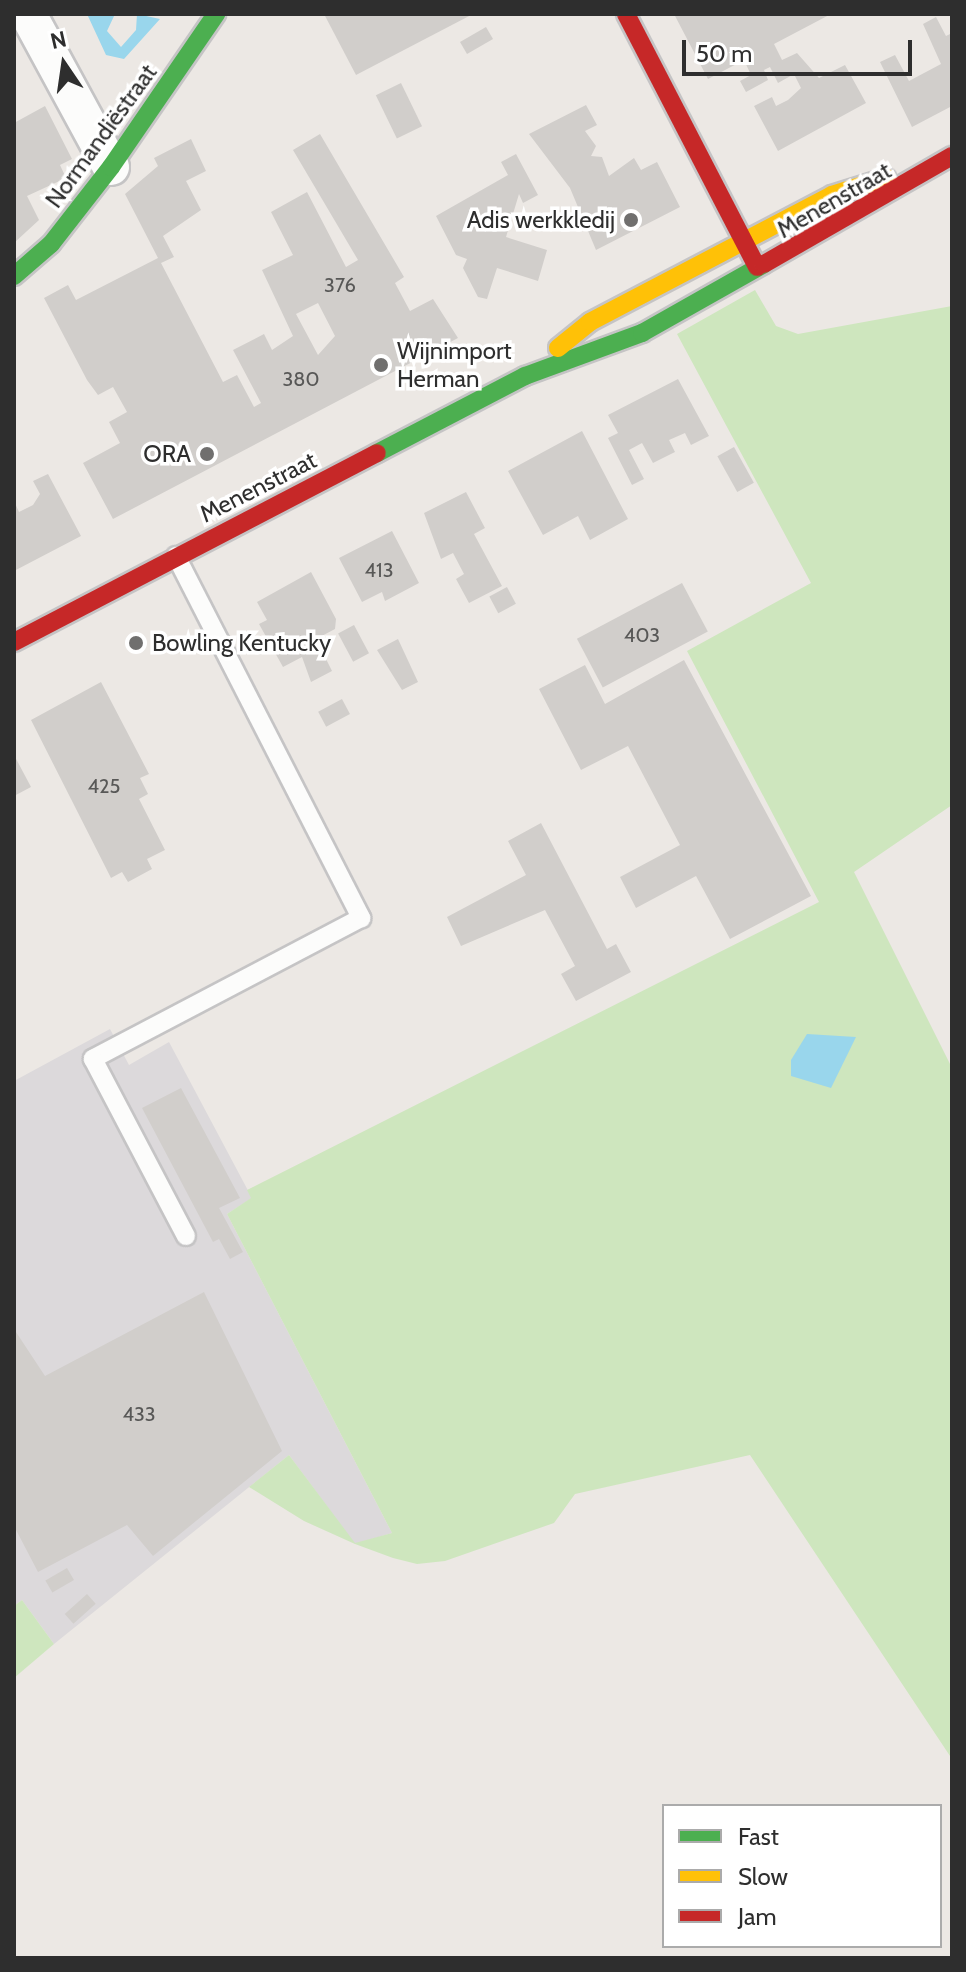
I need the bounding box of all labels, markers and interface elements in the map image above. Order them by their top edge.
north arrow [24,24,104,104]
scale bar [686,24,916,74]
text: N [48,25,69,55]
text: 50 m [696,39,752,68]
street label: Normandiëstraat [39,59,163,213]
street label: Menenstraat [772,156,896,244]
place label: Adis werkkledij [467,206,615,234]
marker: Adis werkkledij [622,211,640,229]
house number: 376 [324,273,356,297]
place label: Wijnimport Herman [397,337,512,393]
marker: Wijnimport Herman [372,356,390,374]
house number: 380 [283,367,319,391]
place label: ORA [143,440,191,468]
street label: Menenstraat [195,445,321,529]
marker: ORA [198,445,216,463]
house number: 413 [365,558,393,582]
house number: 403 [624,623,660,647]
place label: Bowling Kentucky [152,629,331,657]
marker: Bowling Kentucky [127,634,145,652]
house number: 425 [88,774,120,798]
house number: 433 [122,1402,156,1426]
legend [662,1804,942,1948]
text: Fast [738,1822,779,1851]
text: Slow [738,1862,788,1891]
text: Jam [738,1902,776,1931]

